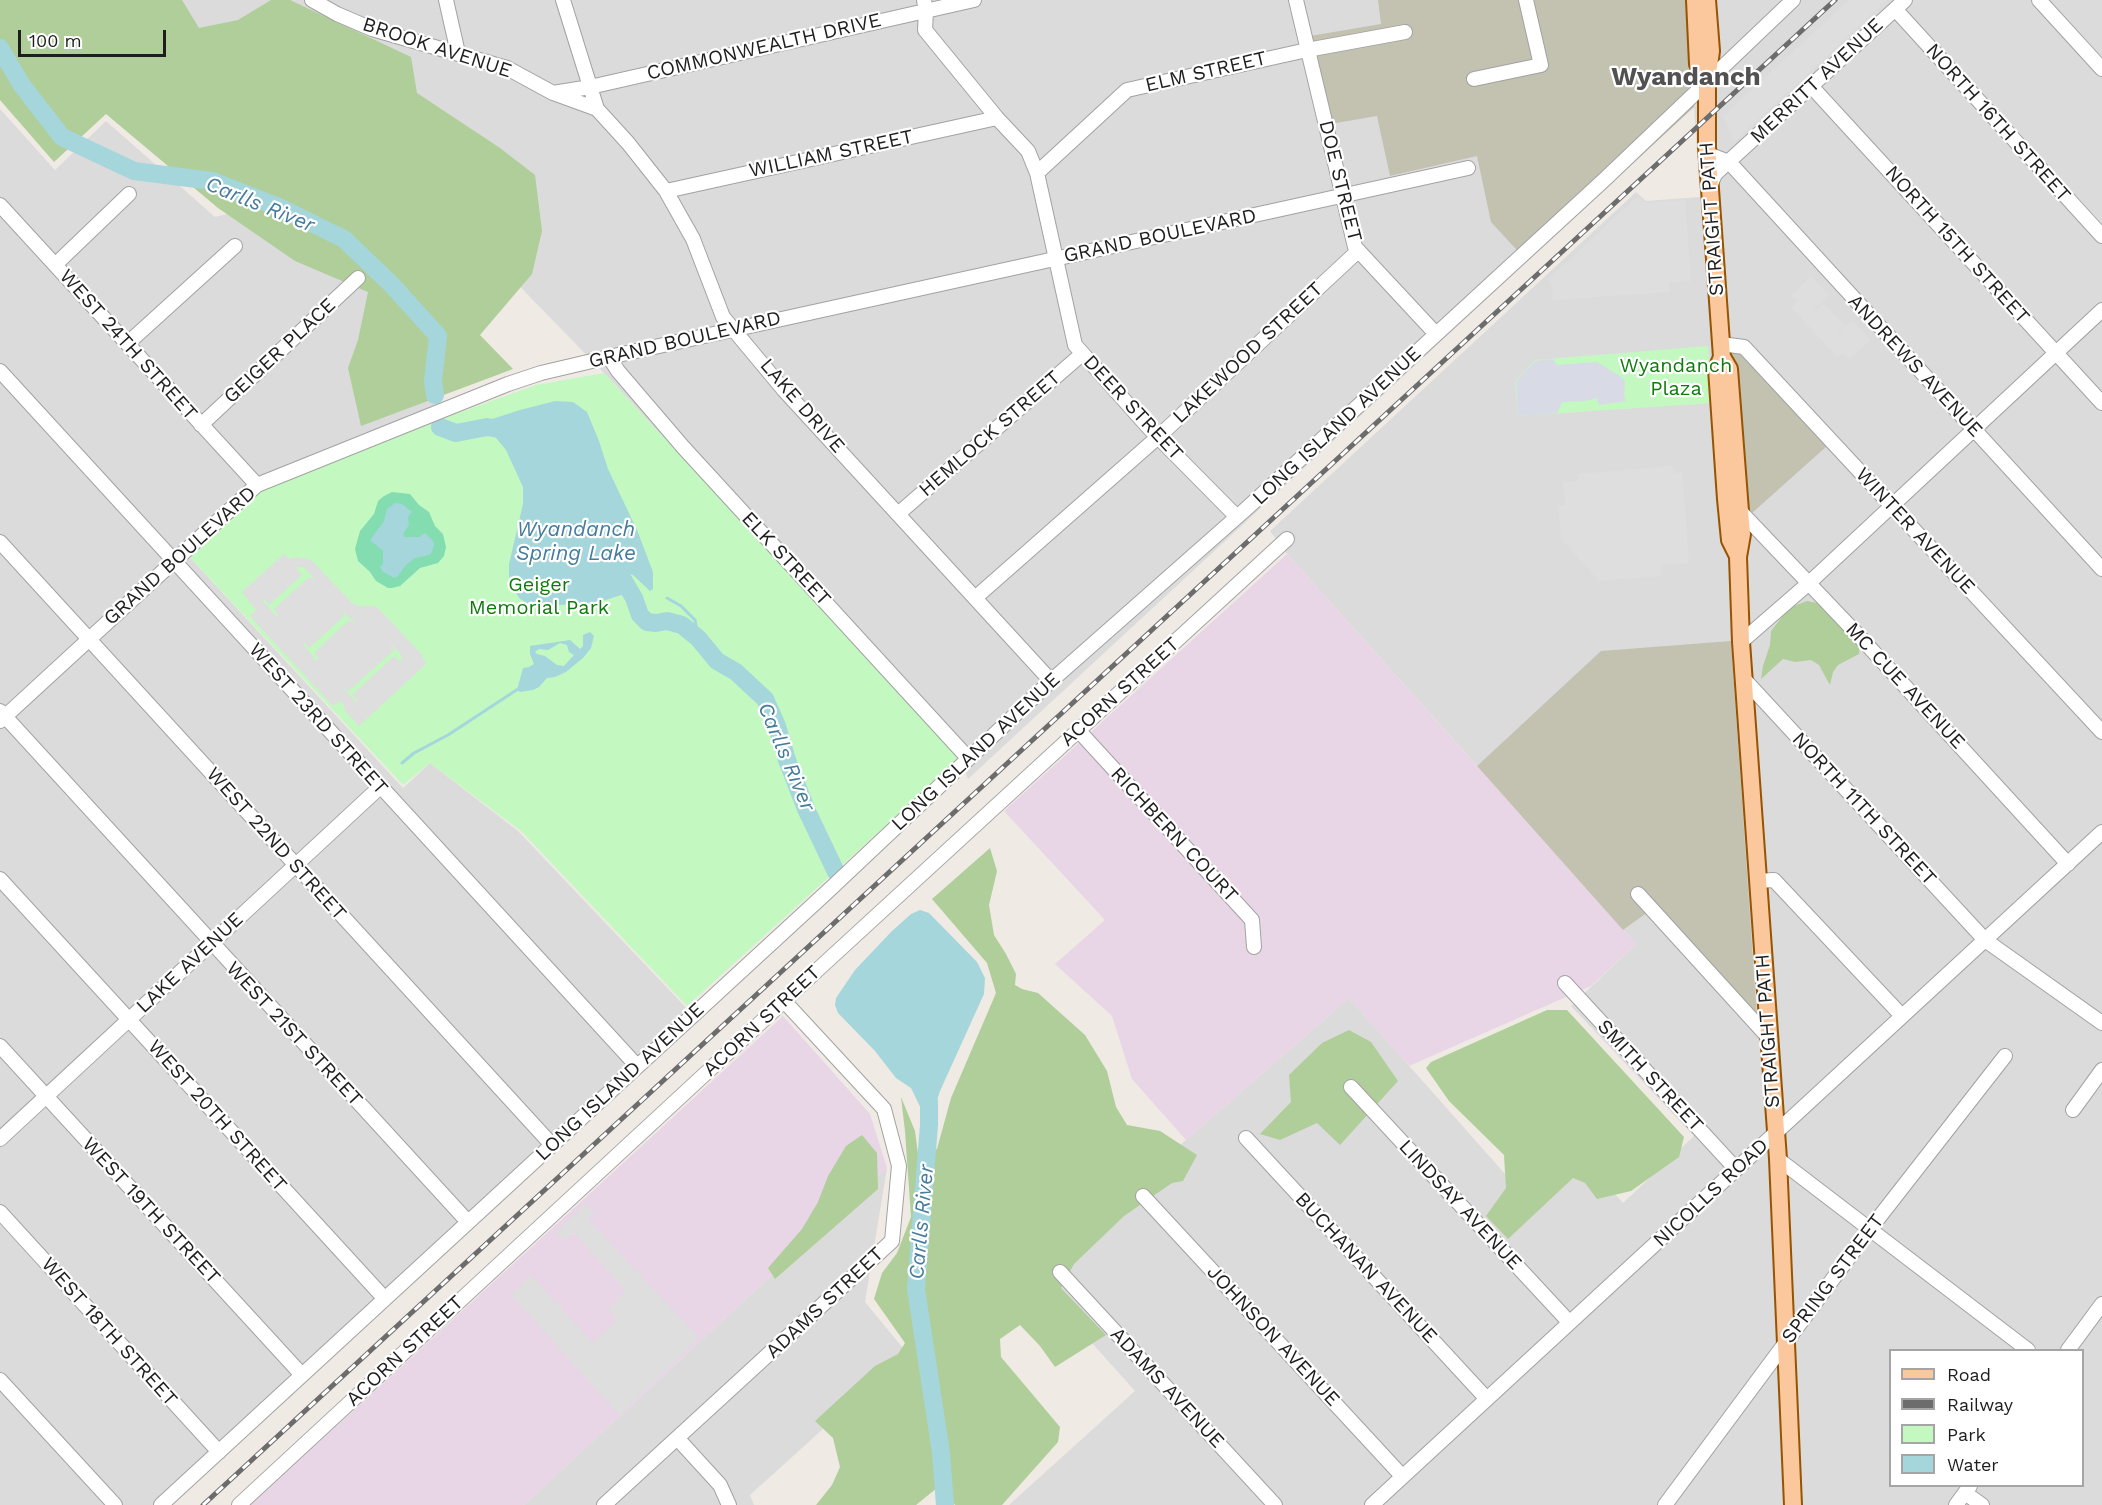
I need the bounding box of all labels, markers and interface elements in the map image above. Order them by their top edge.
street label: COMMONWEALTH DRIVE [644,8,884,86]
street label: BROOK AVENUE [359,13,515,83]
street label: MERRITT AVENUE [1746,13,1888,149]
scale bar [21,18,170,56]
text: 100 m [29,30,82,51]
street label: NORTH 16TH STREET [1921,39,2075,207]
street label: ELM STREET [1143,46,1269,98]
district label: Wyandanch [1611,61,1761,93]
street label: DOE STREET [1313,118,1367,244]
street label: WILLIAM STREET [747,125,915,183]
street label: STRAIGHT PATH [1695,141,1729,297]
street label: NORTH 15TH STREET [1880,161,2034,329]
water label: Carlls River [202,172,318,238]
street label: GRAND BOULEVARD [1061,204,1259,268]
street label: WEST 24TH STREET [54,265,202,425]
street label: LAKEWOOD STREET [1168,277,1328,429]
street label: ANDREWS AVENUE [1843,290,1987,442]
street label: GEIGER PLACE [219,293,341,409]
street label: GRAND BOULEVARD [587,306,783,374]
street label: LONG ISLAND AVENUE [1248,342,1426,510]
street label: DEER STREET [1078,350,1188,466]
street label: LAKE DRIVE [754,354,850,458]
park label: Wyandanch Plaza [1620,354,1732,401]
street label: HEMLOCK STREET [914,366,1066,502]
street label: WINTER AVENUE [1850,463,1980,599]
street label: GRAND BOULEVARD [99,481,261,631]
street label: ELK STREET [736,507,836,611]
water label: Wyandanch Spring Lake [516,517,636,567]
park label: Geiger Memorial Park [469,573,609,620]
street label: MC CUE AVENUE [1840,618,1970,754]
street label: ACORN STREET [1056,632,1184,752]
street label: WEST 23RD STREET [243,638,393,800]
street label: LONG ISLAND AVENUE [887,668,1065,836]
water label: Carlls River [752,699,820,815]
street label: NORTH 11TH STREET [1787,727,1941,891]
street label: RICHBERN COURT [1105,762,1243,908]
street label: WEST 22ND STREET [201,763,351,925]
street label: LAKE AVENUE [132,907,248,1019]
street label: STRAIGHT PATH [1751,953,1785,1109]
street label: WEST 21ST STREET [221,957,367,1111]
street label: ACORN STREET [698,961,826,1081]
street label: LONG ISLAND AVENUE [531,998,709,1166]
street label: SMITH STREET [1592,1015,1708,1137]
street label: WEST 20TH STREET [143,1035,291,1197]
street label: WEST 19TH STREET [77,1133,225,1289]
street label: NICOLLS ROAD [1649,1134,1773,1252]
street label: LINDSAY AVENUE [1394,1135,1526,1275]
water label: Carlls River [904,1163,940,1281]
street label: BUCHANAN AVENUE [1290,1188,1442,1348]
street label: SPRING STREET [1777,1210,1889,1348]
street label: ADAMS STREET [761,1242,889,1364]
street label: WEST 18TH STREET [36,1253,182,1411]
street label: JOHNSON AVENUE [1201,1260,1345,1412]
street label: ACORN STREET [341,1291,469,1411]
street label: ADAMS AVENUE [1105,1323,1229,1453]
legend [1889,1349,2084,1487]
text: Road [1947,1364,1991,1385]
text: Railway [1947,1394,2013,1415]
text: Park [1947,1424,1986,1445]
text: Water [1947,1454,1999,1475]

